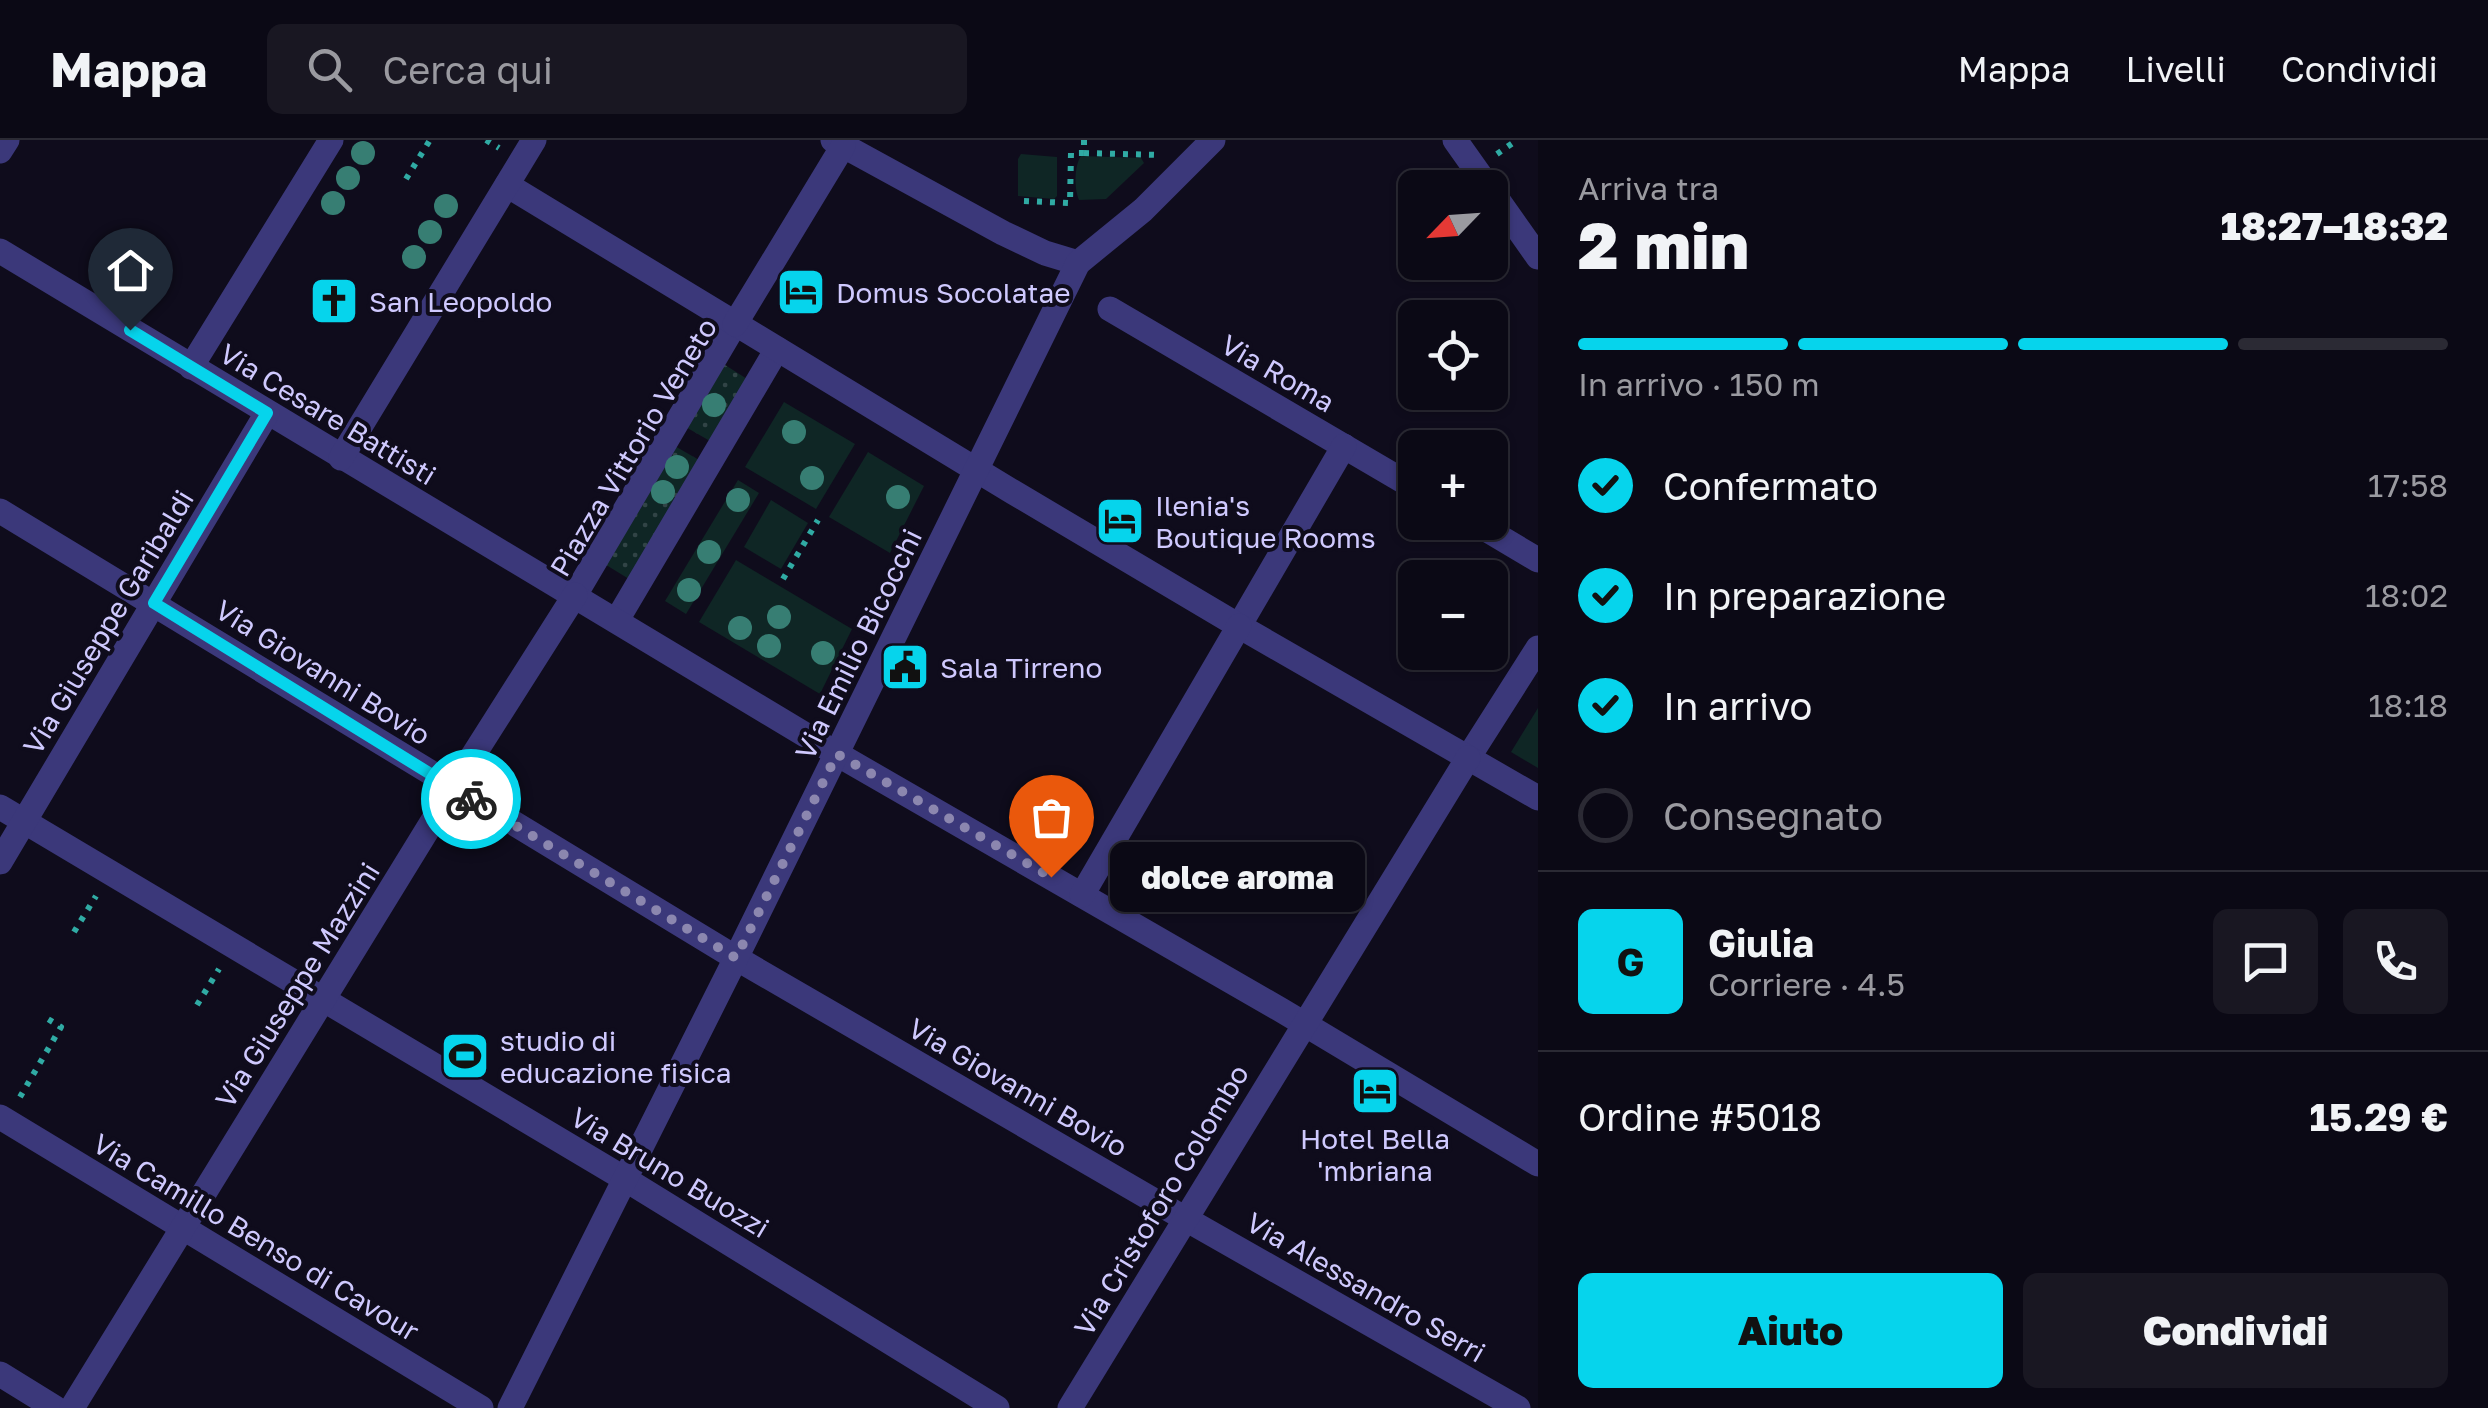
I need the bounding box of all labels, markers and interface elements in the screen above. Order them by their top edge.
search box [267,24,967,114]
text: Mappa [50,40,207,98]
icon: search [302,42,357,97]
text: Cerca qui [382,47,553,92]
text: Mappa [1958,48,2071,90]
text: Livelli [2126,48,2226,90]
text: Condividi [2281,48,2438,90]
text: Arriva tra [1578,169,1719,207]
north arrow [1398,170,1508,280]
map controls [1398,170,1508,670]
text: 18:27–18:32 [2221,203,2448,248]
text: 2 min [1578,205,1749,283]
pin [88,228,173,331]
icon: home [103,243,158,298]
hotel icon: Domus Socolatae [775,266,827,318]
church icon: San Leopoldo [308,275,360,327]
place label: Domus Socolatae [836,276,1071,309]
place label: San Leopoldo [369,285,552,318]
button: locate [1398,300,1508,410]
street label: Piazza Vittorio Veneto [543,312,723,582]
street label: Via Roma [1216,327,1340,419]
street label: Via Cesare Battisti [214,336,442,492]
text: In arrivo · 150 m [1578,365,1820,403]
button: + [1398,430,1508,540]
icon: check [1578,458,1633,513]
text: Confermato [1663,463,1878,508]
text: 17:58 [2368,466,2448,504]
street label: Via Giuseppe Garibaldi [16,484,200,760]
place label: Ilenia's Boutique Rooms [1155,489,1376,554]
hotel icon: Ilenia's Boutique Rooms [1094,495,1146,547]
street label: Via Emilio Bicocchi [788,523,928,765]
button: − [1398,560,1508,670]
icon: check [1578,568,1633,623]
text: In preparazione [1663,573,1946,618]
text: 18:02 [2365,576,2448,614]
street label: Via Giovanni Bovio [209,593,437,751]
public building icon: Sala Tirreno [879,641,931,693]
place label: Sala Tirreno [940,651,1102,684]
icon: check [1578,678,1633,733]
text: In arrivo [1663,683,1812,728]
text: 18:18 [2368,686,2448,724]
courier [421,749,521,849]
icon: bike [444,772,499,827]
pin [1009,775,1094,878]
icon: bag [1024,790,1079,845]
text: Consegnato [1663,793,1883,838]
callout: dolce aroma [1111,842,1366,912]
street label: Via Giuseppe Mazzini [208,856,386,1114]
text: dolce aroma [1141,858,1334,896]
button: chat [2213,909,2318,1014]
button: phone [2343,909,2448,1014]
text: Giulia [1708,920,1814,965]
text: G [1617,939,1644,984]
text: Corriere · 4.5 [1708,965,1905,1003]
street label: Via Giovanni Bovio [903,1011,1133,1163]
place label: studio di educazione fisica [500,1024,732,1089]
sports icon: studio di educazione fisica [439,1030,491,1082]
street label: Via Cristoforo Colombo [1067,1058,1255,1342]
hotel icon: Hotel Bella 'mbriana [1349,1065,1401,1117]
text: Ordine #5018 [1578,1094,1822,1139]
text: 15.29 € [2309,1094,2448,1139]
street label: Via Bruno Buozzi [565,1100,775,1244]
place label: Hotel Bella 'mbriana [1300,1122,1450,1187]
street label: Via Camillo Benso di Cavour [87,1126,425,1348]
street label: Via Alessandro Serri [1241,1205,1491,1369]
button: Aiuto [1578,1273,2003,1388]
button: Condividi [2023,1273,2448,1388]

